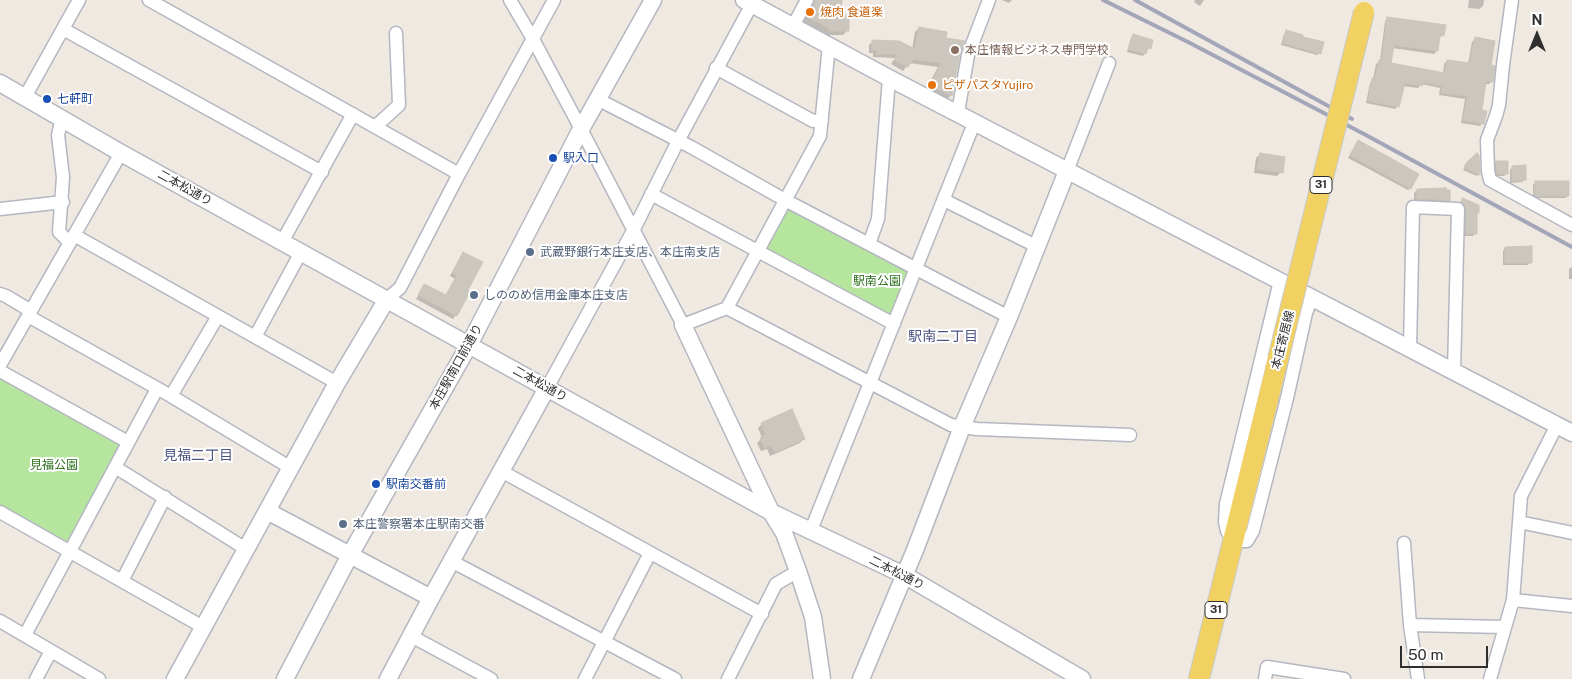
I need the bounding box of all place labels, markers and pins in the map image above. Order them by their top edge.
place label: 焼肉 食道楽 [820,5,883,19]
marker: 焼肉 食道楽 [804,6,816,18]
place label: 本庄情報ビジネス専門学校 [965,43,1109,57]
marker: 本庄情報ビジネス専門学校 [949,44,961,56]
place label: ピザパスタYujiro [942,78,1033,92]
marker: ピザパスタYujiro [926,79,938,91]
place label: 七軒町 [57,92,93,106]
marker: 七軒町 [41,93,53,105]
place label: 駅入口 [563,151,599,165]
marker: 駅入口 [547,152,559,164]
place label: 武蔵野銀行本庄支店、本庄南支店 [540,245,720,259]
marker: 武蔵野銀行本庄支店、本庄南支店 [524,246,536,258]
place label: しののめ信用金庫本庄支店 [484,288,628,302]
marker: しののめ信用金庫本庄支店 [468,289,480,301]
place label: 駅南交番前 [386,477,446,491]
marker: 駅南交番前 [370,478,382,490]
place label: 本庄警察署本庄駅南交番 [353,517,485,531]
marker: 本庄警察署本庄駅南交番 [337,518,349,530]

